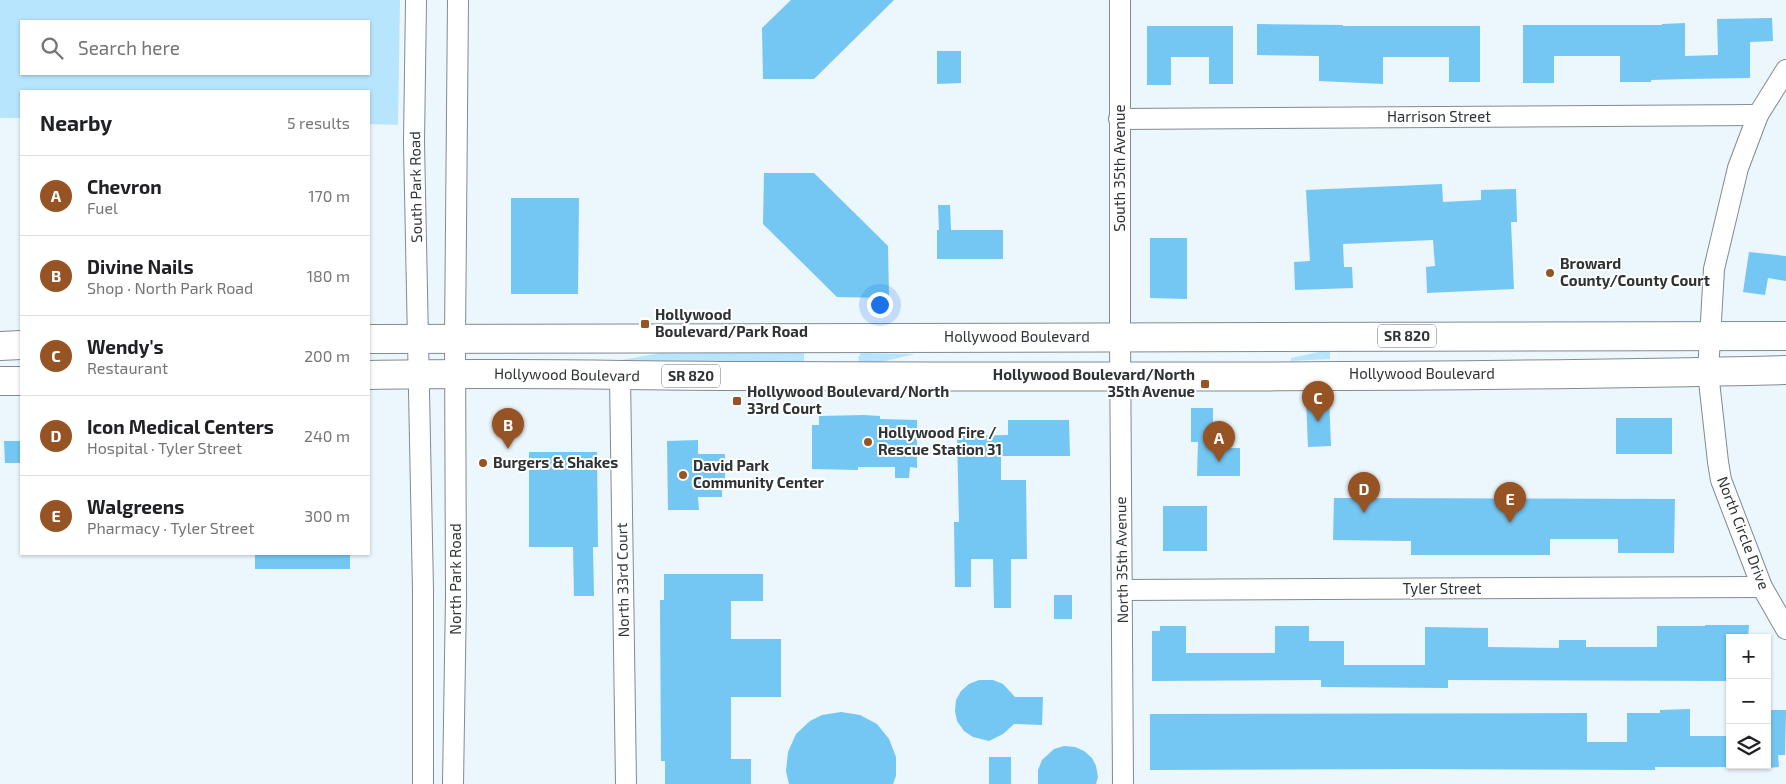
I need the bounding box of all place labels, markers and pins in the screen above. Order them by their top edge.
place label: Broward County/County Court [1560,254,1710,290]
marker: Broward County/County Court [1544,267,1556,279]
place label: Hollywood Boulevard/Park Road [655,305,808,340]
marker: Hollywood Boulevard/Park Road [639,318,651,330]
place label: Hollywood Boulevard/North 35th Avenue [993,365,1195,400]
marker: Hollywood Boulevard/North 35th Avenue [1199,378,1211,390]
pin: C [1302,381,1334,422]
place label: Hollywood Boulevard/North 33rd Court [747,382,949,417]
marker: Hollywood Boulevard/North 33rd Court [731,395,743,407]
pin: B [492,408,524,449]
pin: A [1203,421,1235,462]
place label: Hollywood Fire / Rescue Station 31 [878,423,1002,458]
marker: Hollywood Fire / Rescue Station 31 [862,436,874,448]
place label: Burgers & Shakes [493,453,618,471]
place label: David Park Community Center [693,456,825,492]
marker: Burgers & Shakes [477,457,489,469]
marker: David Park Community Center [677,469,689,481]
pin: D [1348,472,1380,513]
pin: E [1494,482,1526,523]

